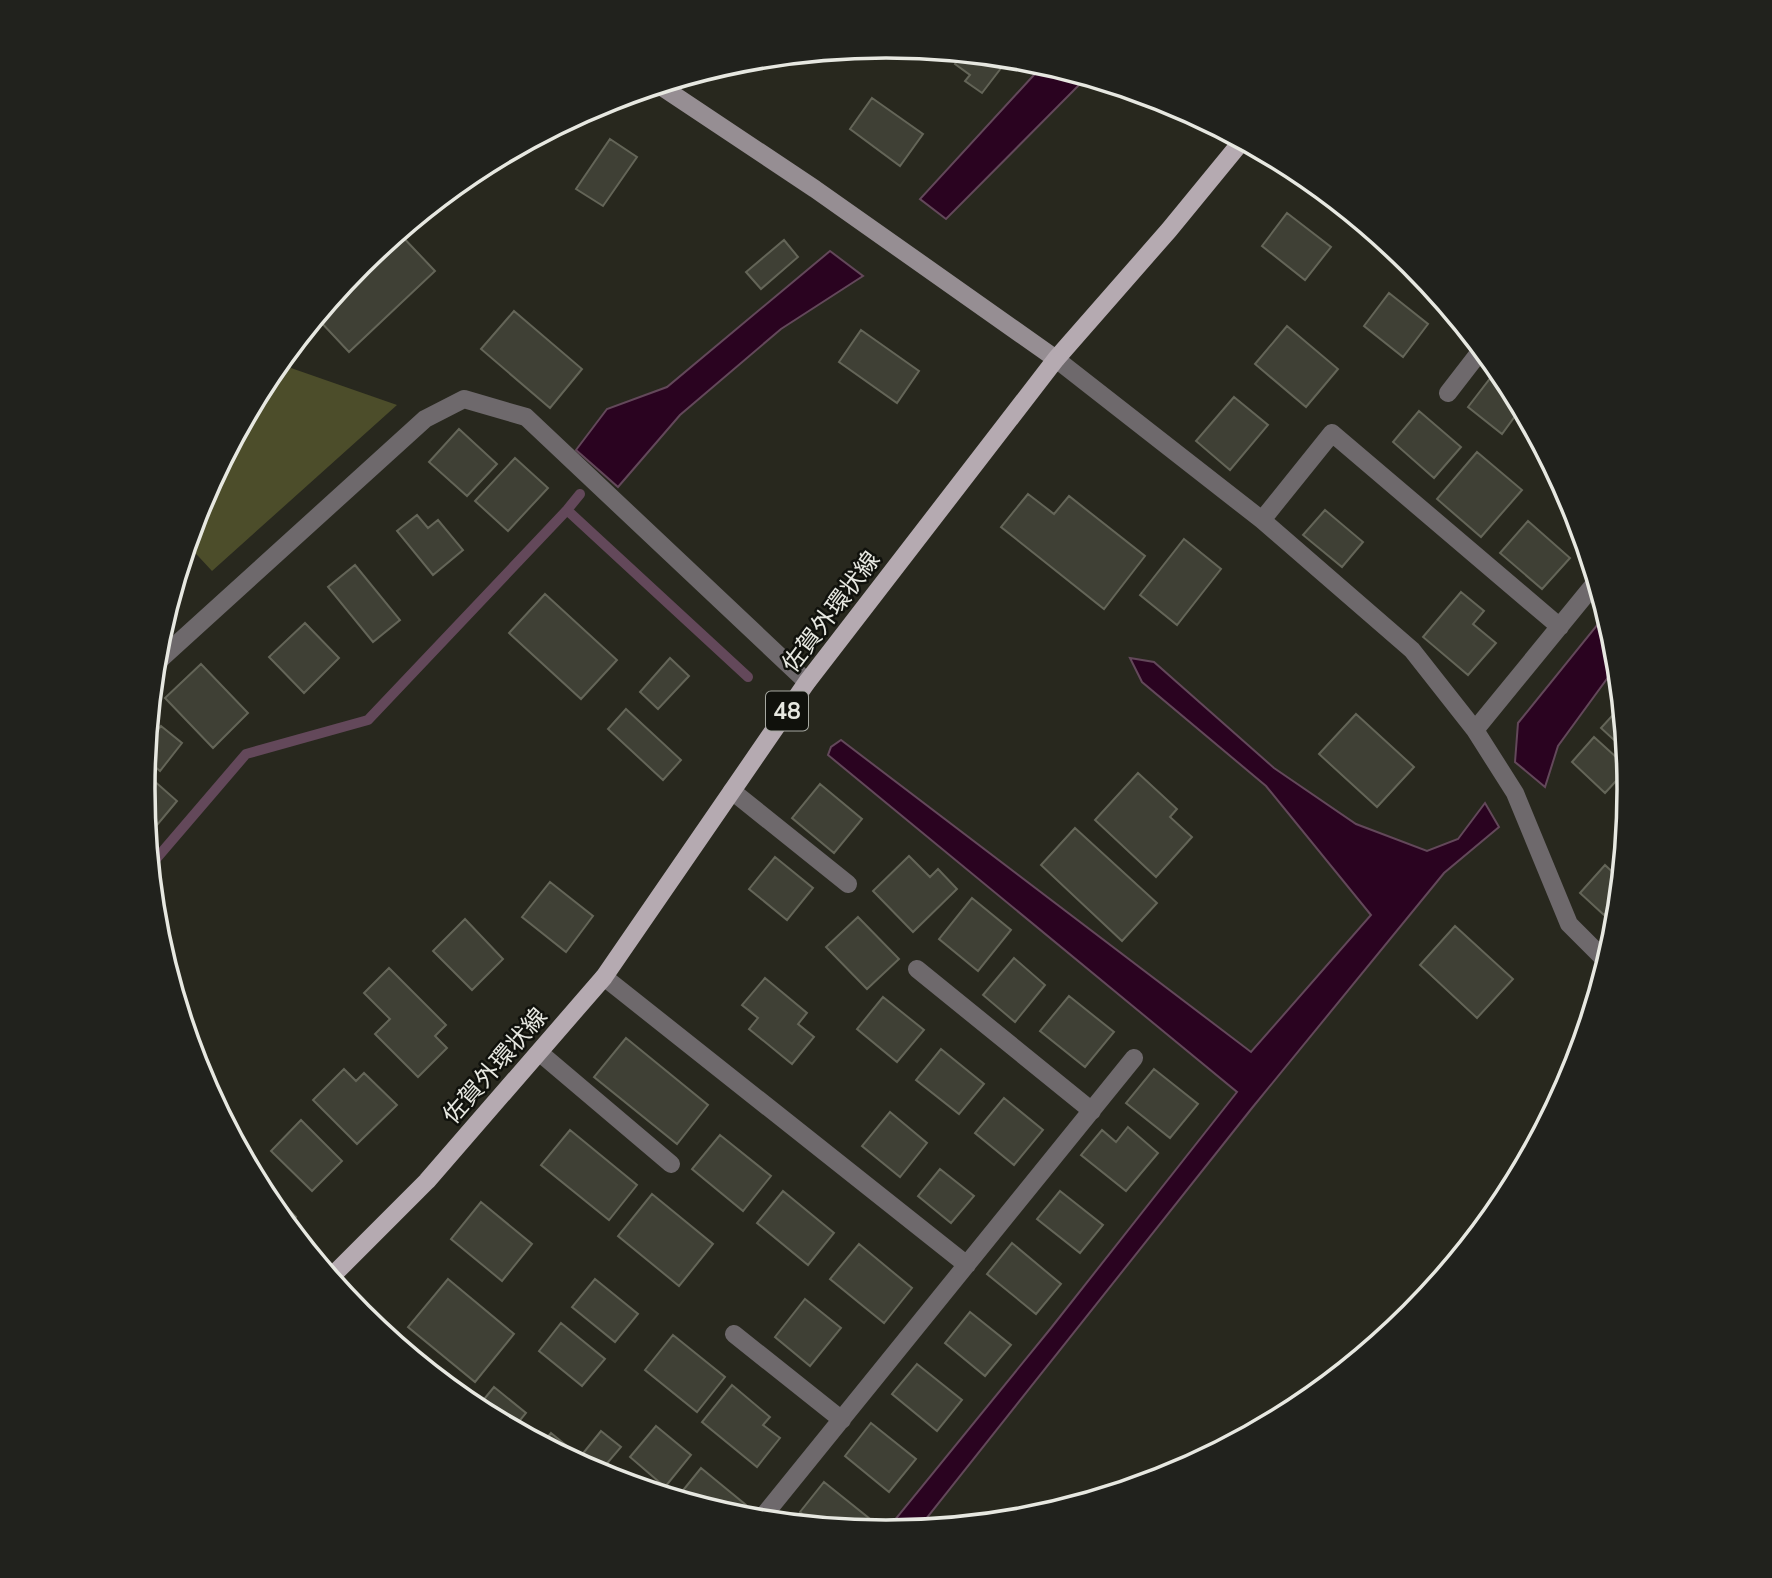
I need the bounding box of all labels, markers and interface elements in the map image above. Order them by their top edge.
street label: 佐賀外環状線 [775,545,887,679]
road number: 48 [766,692,808,730]
street label: 佐賀外環状線 [436,1001,554,1131]

